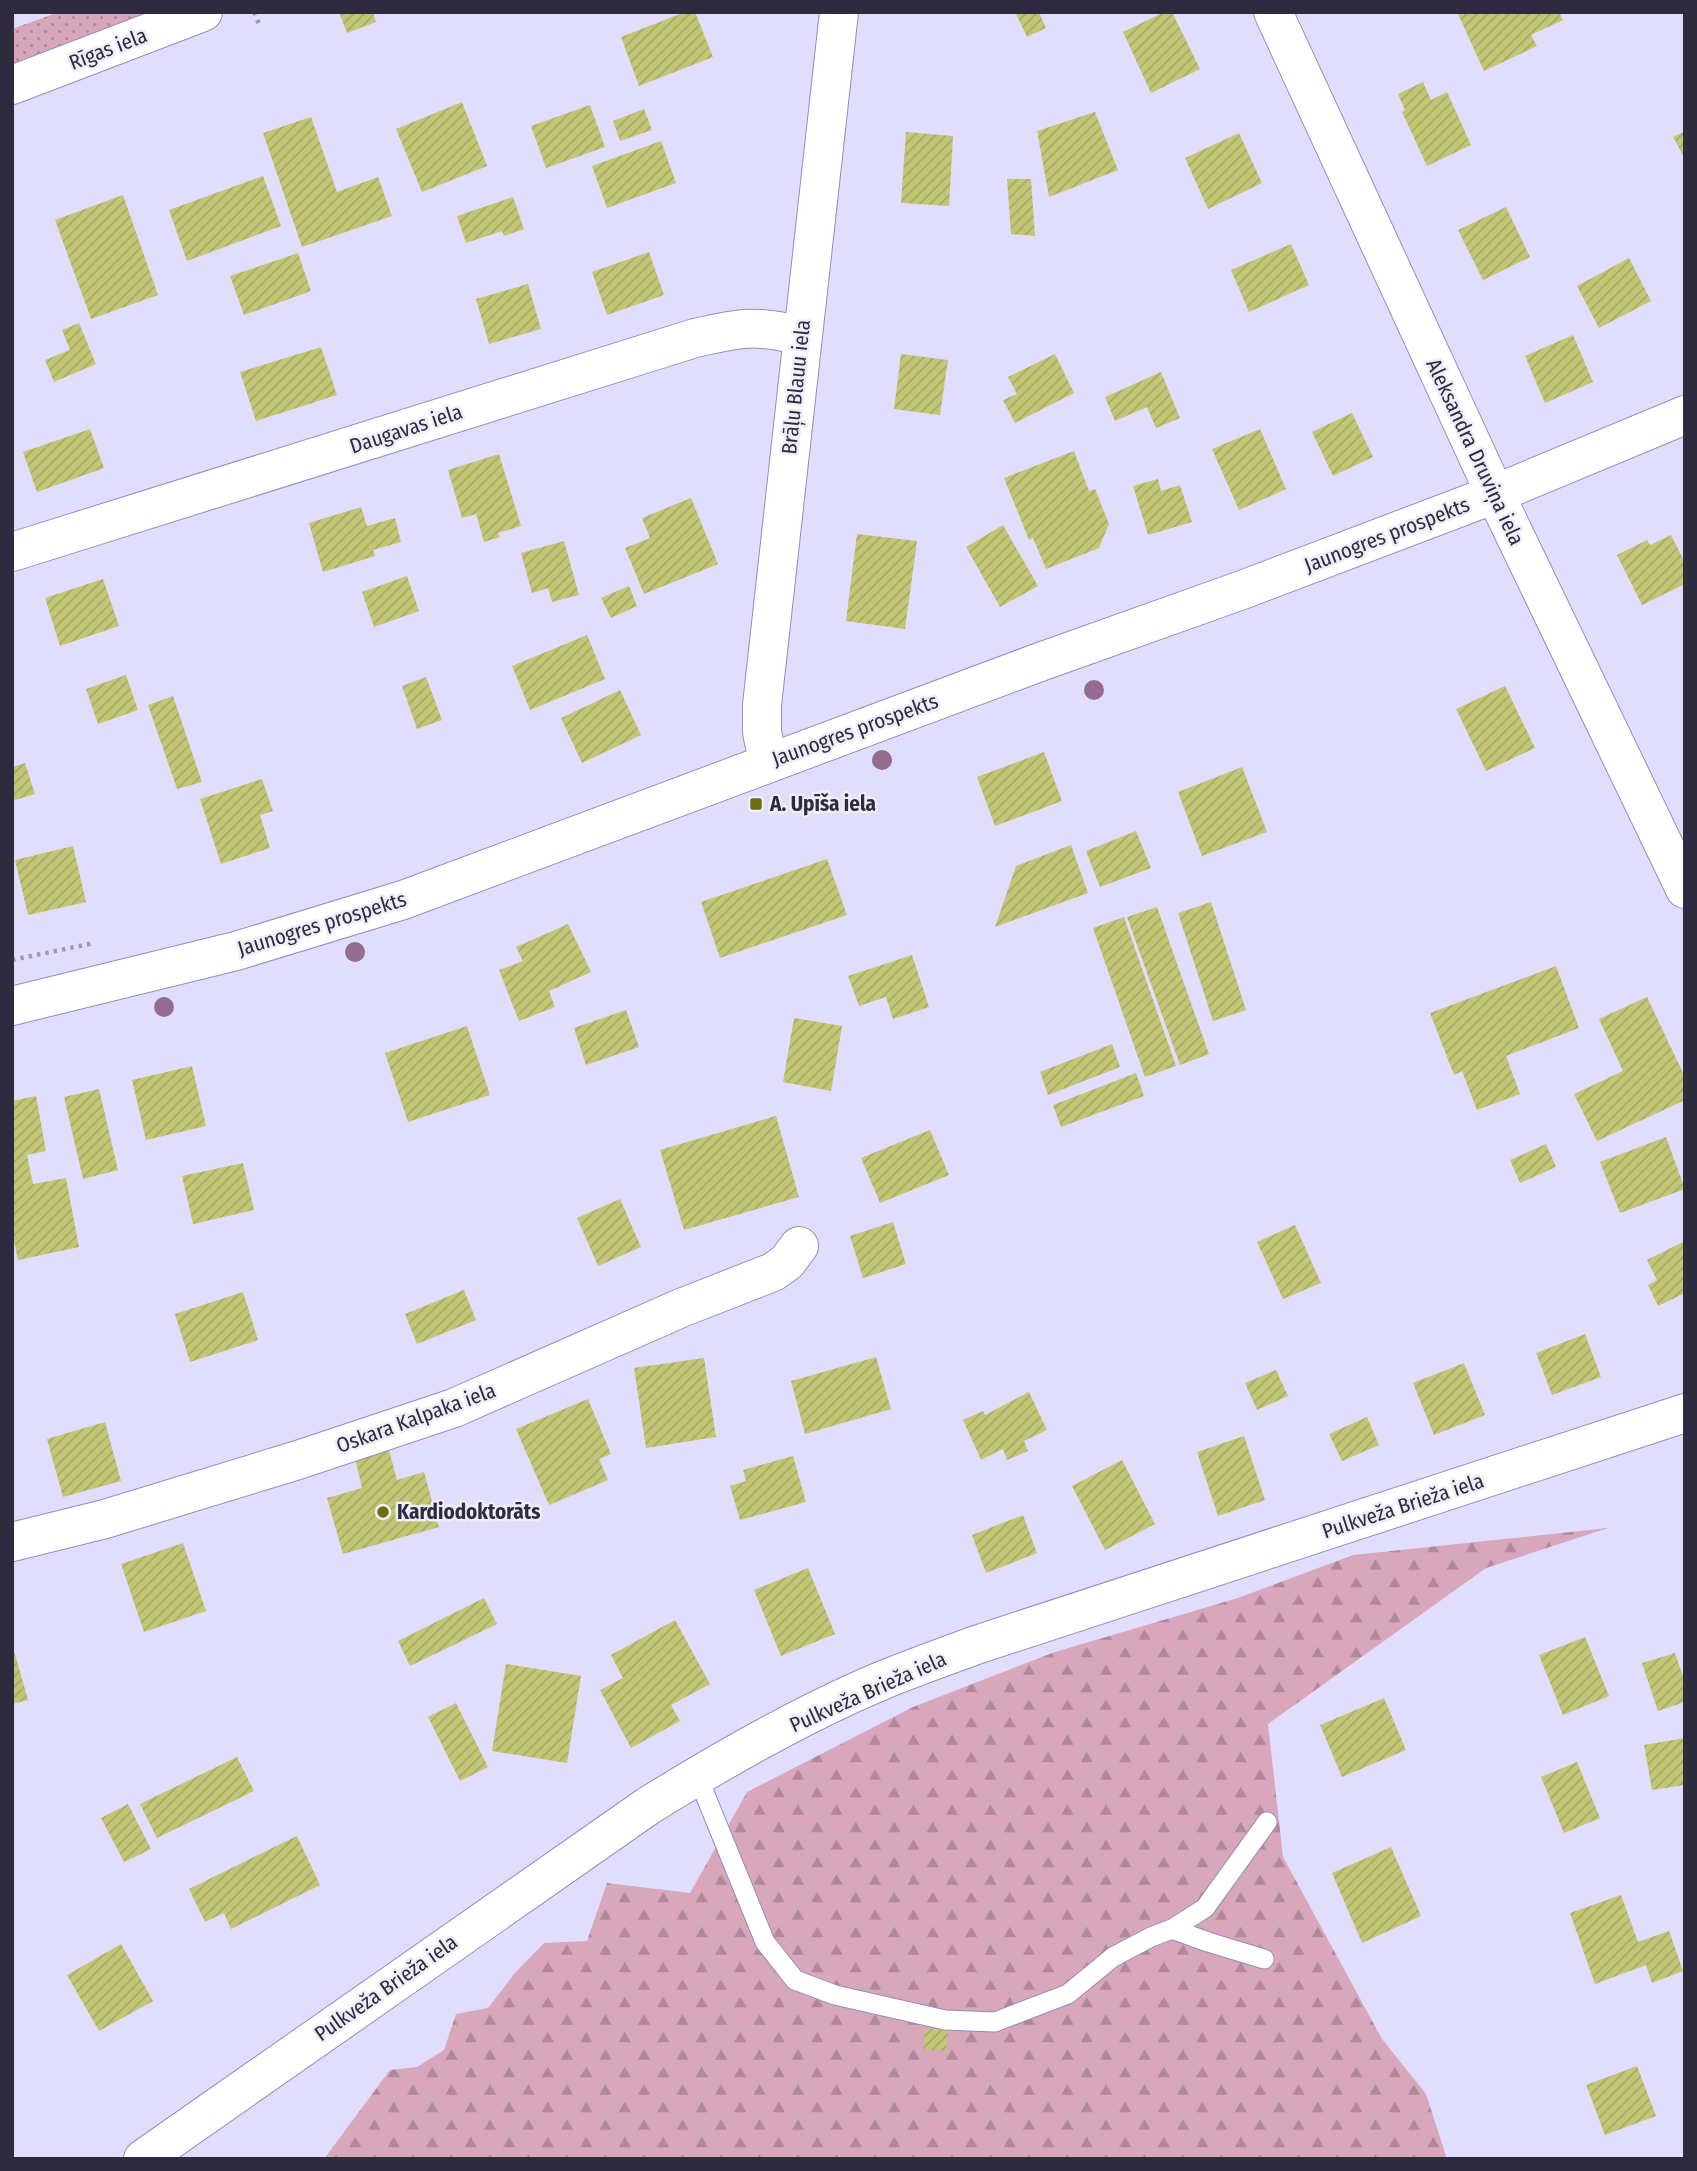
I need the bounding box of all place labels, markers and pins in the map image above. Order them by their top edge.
place label: A. Upīša iela [769,791,876,817]
marker: A. Upīša iela [748,796,764,812]
place label: Kardiodoktorāts [397,1499,540,1525]
marker: Kardiodoktorāts [375,1504,391,1520]

